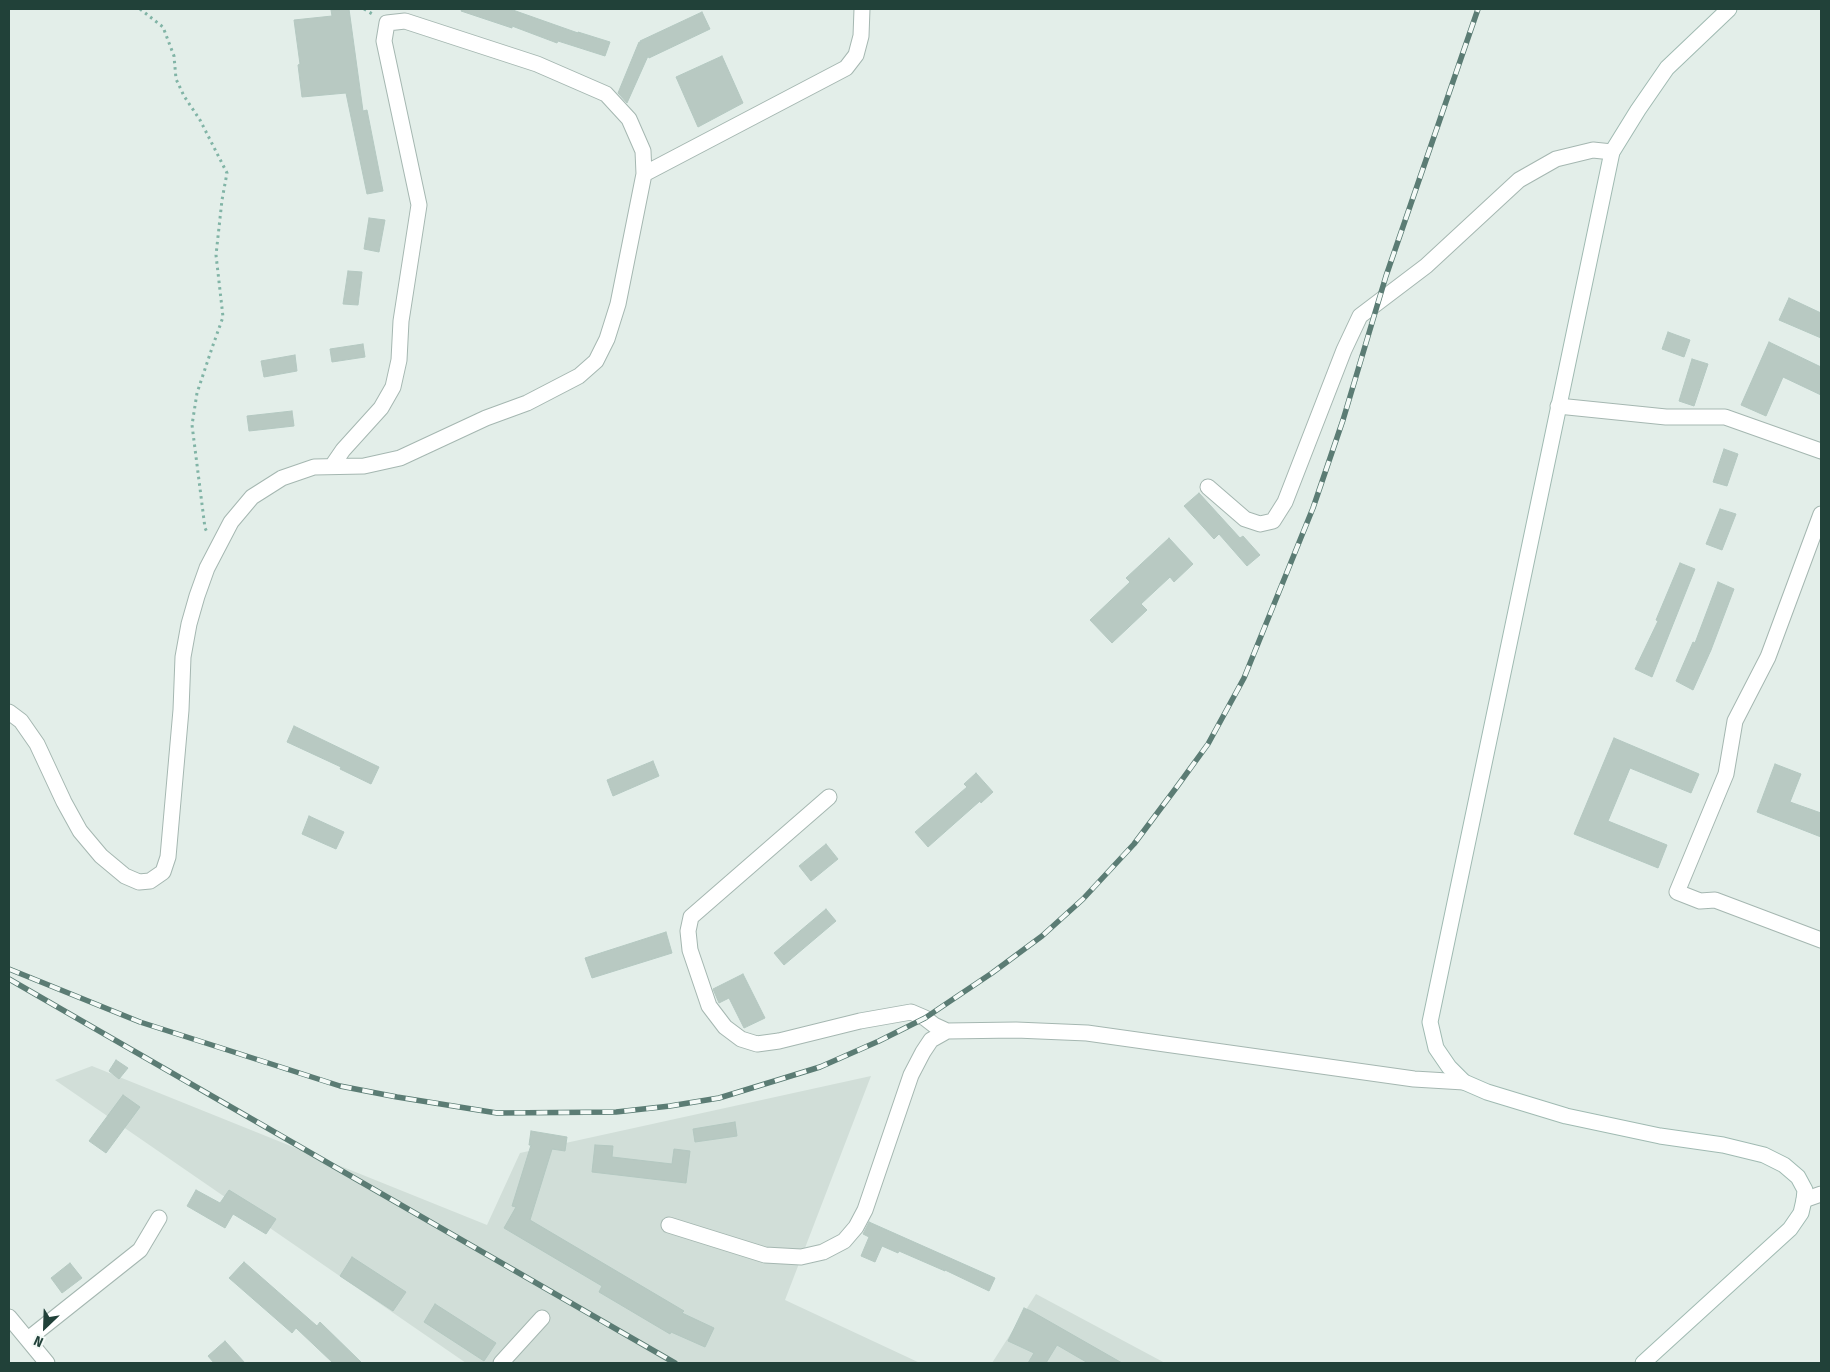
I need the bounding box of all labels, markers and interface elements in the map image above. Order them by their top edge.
north arrow [20,1302,70,1352]
text: N [31,1332,46,1351]

